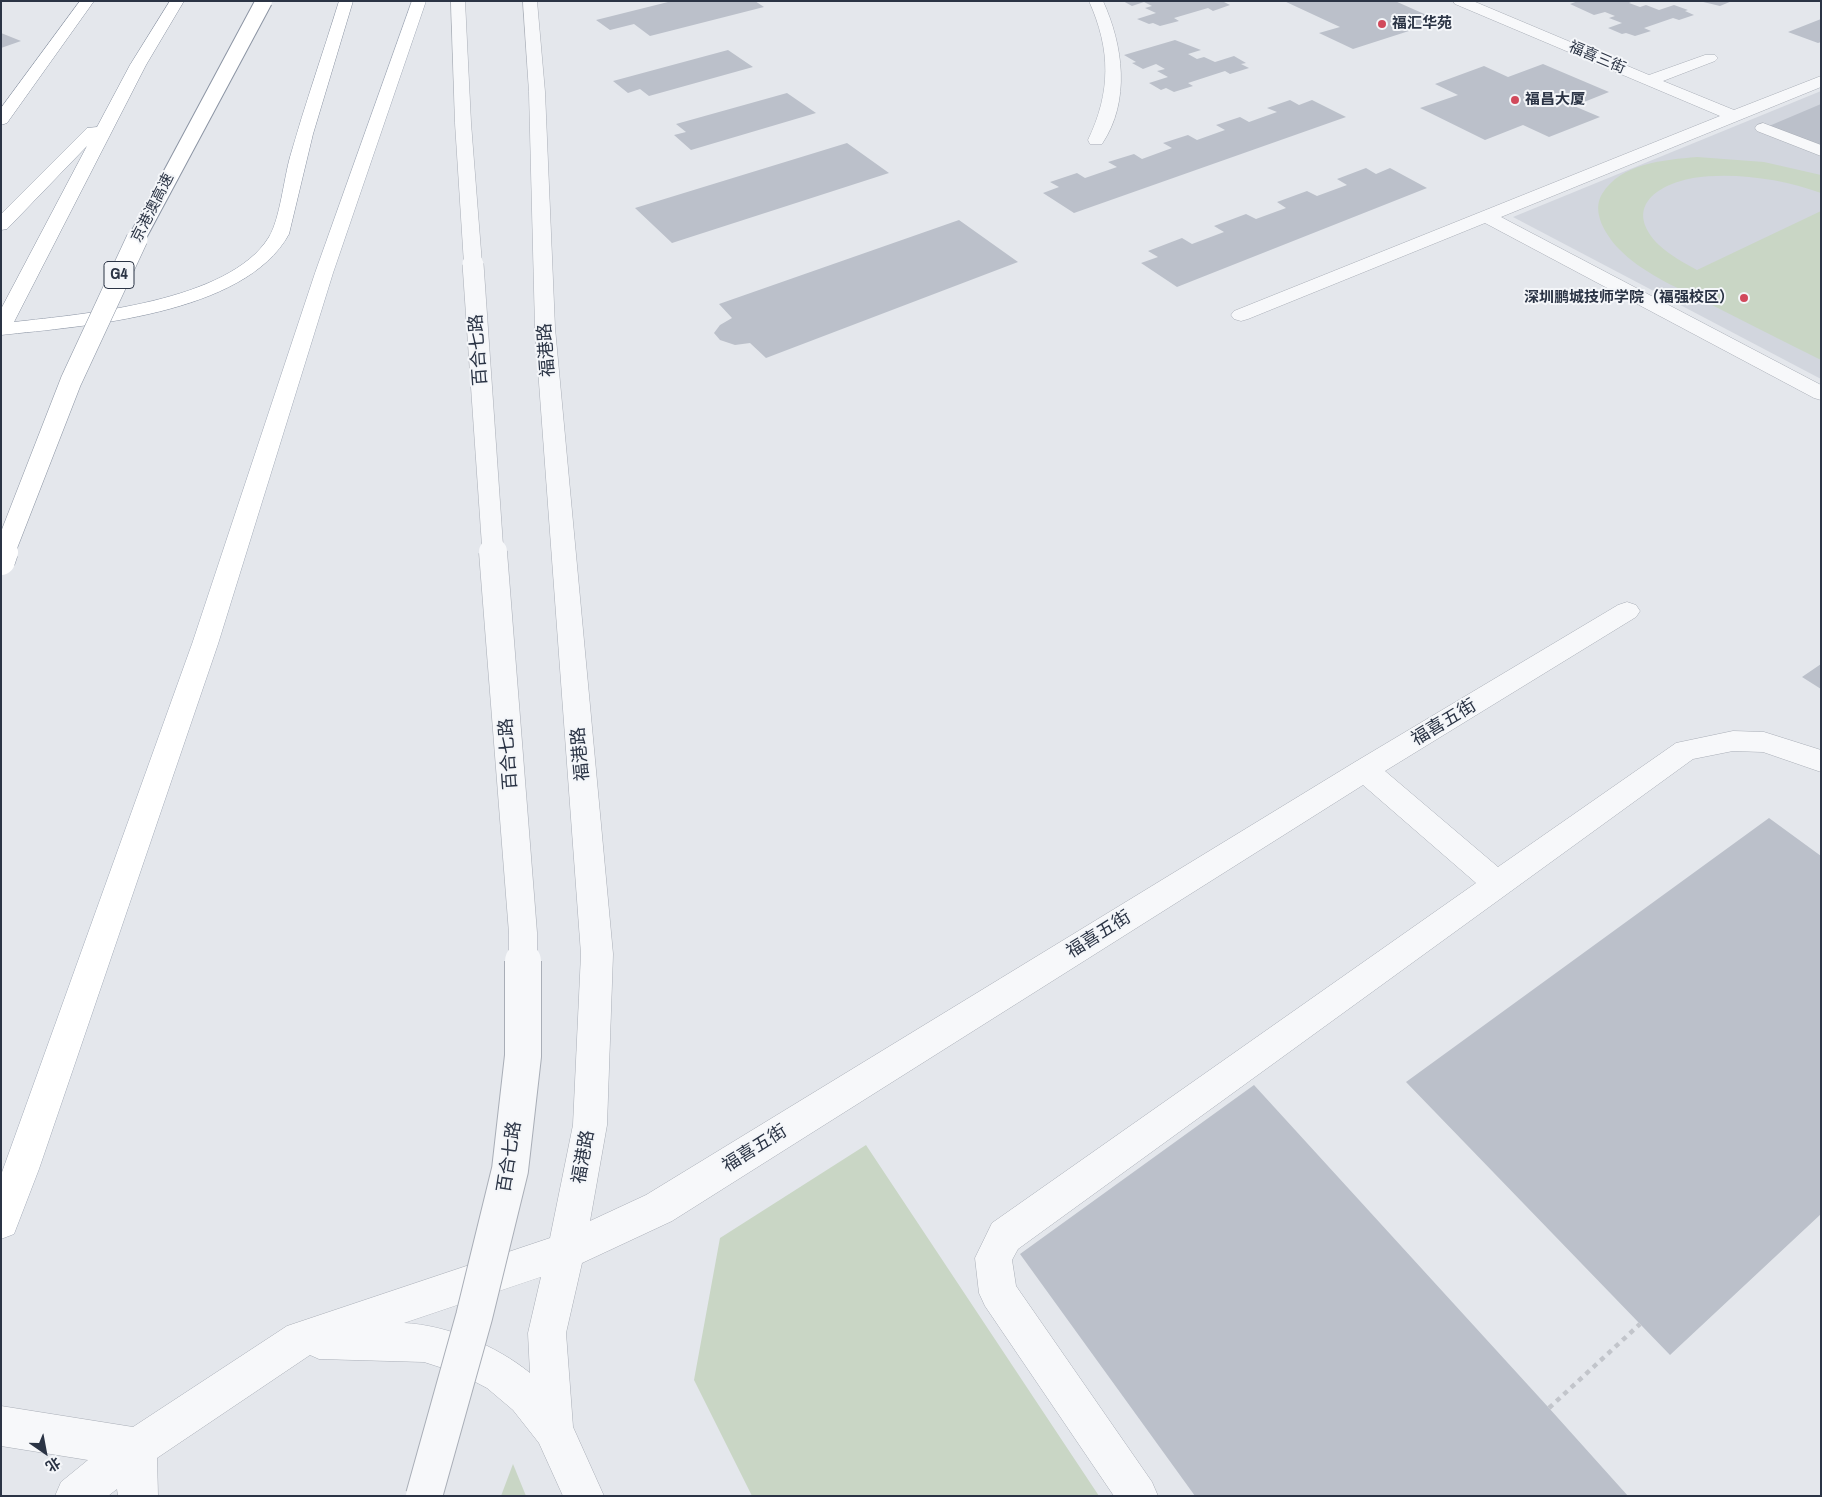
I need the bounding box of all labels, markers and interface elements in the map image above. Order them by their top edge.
place label: 福汇华苑 [1392,15,1452,33]
marker: 福汇华苑 [1376,18,1388,30]
street label: 福喜三街 [1566,38,1628,78]
place label: 福昌大厦 [1525,91,1585,109]
marker: 福昌大厦 [1509,94,1521,106]
street label: 京港澳高速 [128,171,178,245]
road number: G4 [104,262,134,288]
place label: 深圳鹏城技师学院（福强校区） [1524,289,1734,307]
marker: 深圳鹏城技师学院（福强校区） [1738,292,1750,304]
street label: 百合七路 [466,313,492,387]
street label: 福港路 [534,322,560,378]
street label: 福喜五街 [1408,695,1480,751]
street label: 百合七路 [496,717,522,791]
street label: 福港路 [568,726,594,782]
street label: 福喜五街 [1063,907,1135,963]
street label: 百合七路 [494,1120,526,1194]
street label: 福喜五街 [719,1121,791,1177]
street label: 福港路 [569,1129,599,1185]
north arrow [20,1427,70,1477]
text: 北 [42,1453,64,1476]

